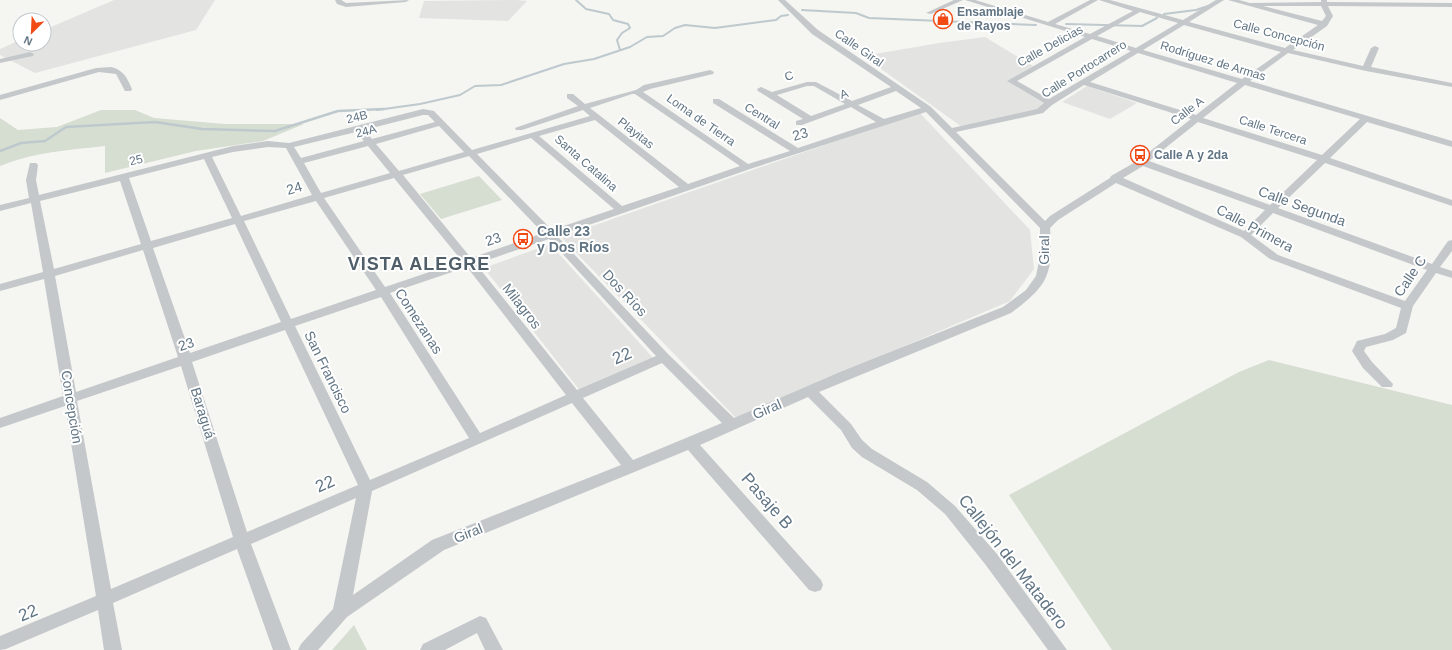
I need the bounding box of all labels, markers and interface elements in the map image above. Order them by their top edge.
place label: Ensamblaje de Rayos [957,5,1024,33]
shop icon: Ensamblaje de Rayos [932,8,954,30]
north arrow [12,12,52,52]
street label: Calle Concepción [1232,16,1326,54]
street label: Calle Delicias [1015,22,1085,70]
street label: Calle Giral [832,26,886,70]
text: N [22,34,34,48]
street label: Calle Portocarrero [1039,37,1129,101]
street label: Rodríguez de Armas [1159,38,1267,84]
street label: C [783,68,796,84]
street label: A [838,86,850,102]
street label: Loma de Tierra [664,91,738,149]
street label: Calle A [1168,94,1206,128]
street label: Central [742,100,782,132]
street label: 24B [345,108,369,126]
street label: Calle Tercera [1237,112,1309,148]
street label: Playitas [615,115,657,151]
street label: 24A [354,121,378,141]
street label: 23 [790,124,810,144]
street label: Santa Catalina [552,132,621,194]
bus stop icon: Calle A y 2da [1129,144,1151,166]
place label: Calle A y 2da [1154,148,1228,162]
street label: 25 [128,152,144,168]
street label: 24 [284,178,304,198]
street label: Calle Segunda [1256,183,1348,229]
street label: Calle Primera [1214,201,1296,255]
place label: Calle 23 y Dos Ríos [537,223,610,255]
bus stop icon: Calle 23 y Dos Ríos [512,228,534,250]
street label: 23 [483,229,503,249]
street label: Giral [1036,235,1052,265]
street label: Calle C [1391,252,1429,300]
district label: VISTA ALEGRE [348,254,490,274]
street label: Dos Ríos [600,266,650,320]
street label: Milagros [499,280,545,332]
street label: Comezanas [392,285,446,357]
street label: San Francisco [301,328,355,416]
street label: 23 [176,334,196,354]
street label: 22 [609,343,635,369]
street label: Concepción [58,369,86,445]
street label: Baraguá [188,385,218,441]
street label: Giral [750,396,784,422]
street label: Pasaje B [738,469,796,533]
street label: 22 [312,471,338,497]
street label: Callejón del Matadero [955,491,1071,633]
street label: Giral [451,520,485,546]
street label: 22 [16,601,40,625]

